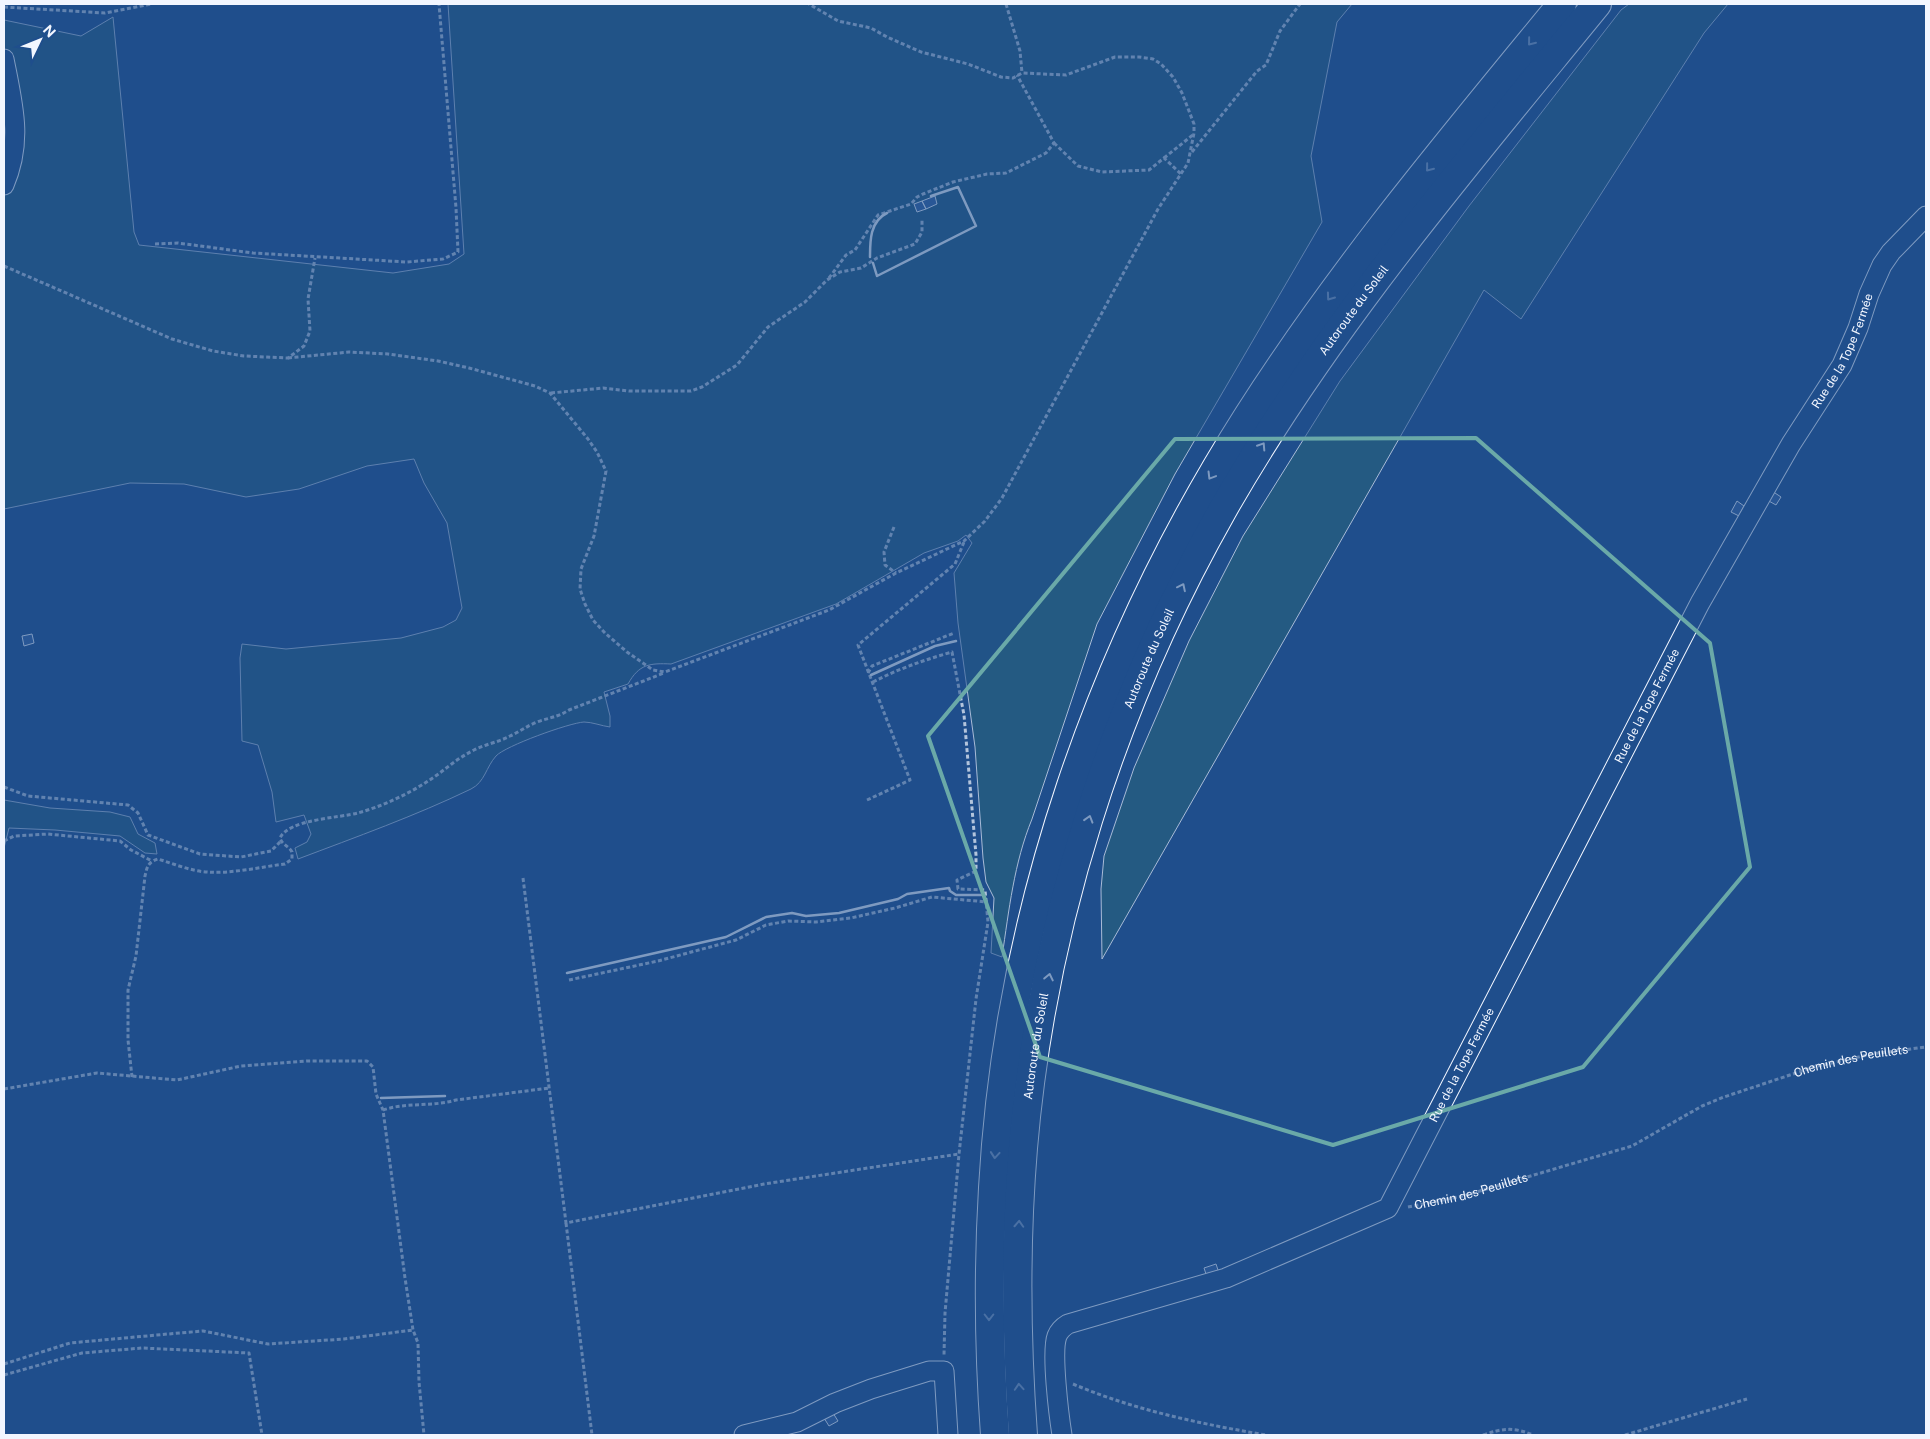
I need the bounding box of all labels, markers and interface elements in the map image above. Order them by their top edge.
north arrow [15,15,65,65]
text: N [40,22,59,41]
one-way arrow [1527,36,1536,45]
one-way arrow [1426,162,1434,171]
street label: Autoroute du Soleil [1316,262,1392,358]
one-way arrow [1327,291,1336,301]
street label: Rue de la Tope Fermée [1809,291,1876,411]
one-way arrow [1256,442,1265,452]
one-way arrow [1208,471,1218,480]
one-way arrow [1176,584,1186,593]
street label: Autoroute du Soleil [1121,606,1177,711]
street label: Rue de la Tope Fermée [1612,646,1682,766]
one-way arrow [1083,816,1093,824]
one-way arrow [1043,972,1053,981]
street label: Autoroute du Soleil [1021,991,1051,1100]
street label: Rue de la Tope Fermée [1426,1005,1497,1125]
street label: Chemin des Peuillets [1792,1042,1909,1080]
one-way arrow [990,1151,1001,1159]
street label: Chemin des Peuillets [1413,1170,1529,1213]
one-way arrow [1013,1220,1024,1228]
one-way arrow [984,1314,994,1322]
one-way arrow [1014,1382,1025,1390]

